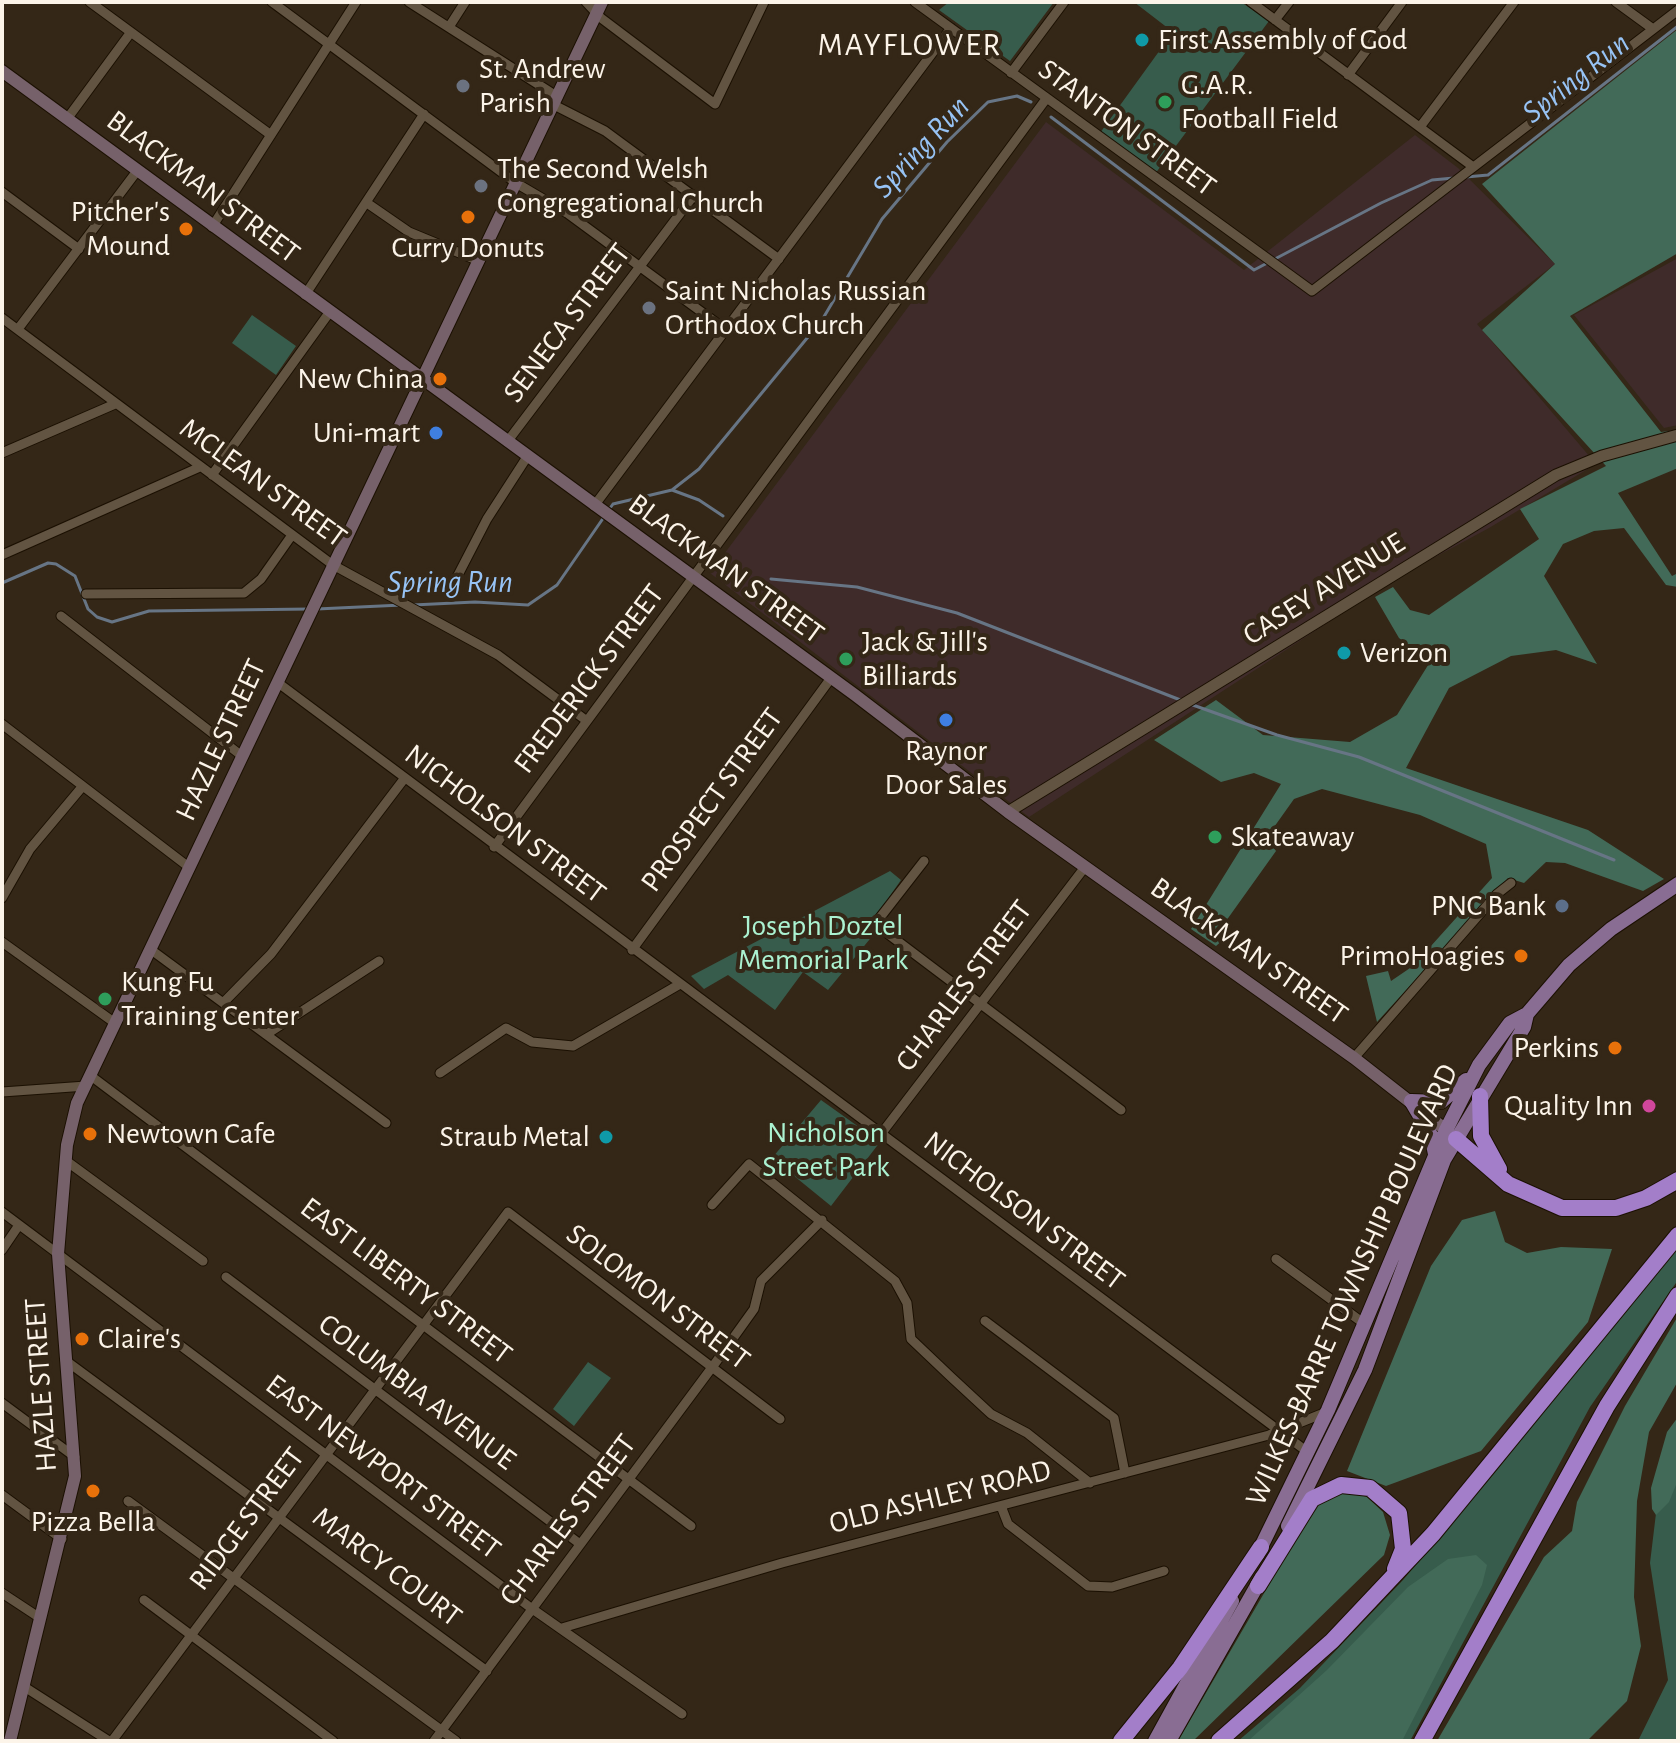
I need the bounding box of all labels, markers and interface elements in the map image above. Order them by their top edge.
place label: First Assembly of God [1158,22,1407,58]
water label: Spring Run [1515,24,1637,132]
district label: MAYFLOWER [818,26,1002,64]
marker: First Assembly of God [1133,31,1151,49]
place label: St. Andrew Parish [479,51,605,122]
street label: STANTON STREET [1031,51,1223,205]
place label: G.A.R. Football Field [1181,67,1338,138]
marker: St. Andrew Parish [454,77,472,95]
water label: Spring Run [864,88,978,206]
marker: G.A.R. Football Field [1156,93,1174,111]
street label: BLACKMAN STREET [99,103,307,271]
place label: The Second Welsh Congregational Church [497,151,764,222]
marker: The Second Welsh Congregational Church [472,177,490,195]
place label: Pitcher's Mound [71,194,170,264]
marker: Curry Donuts [459,208,477,226]
marker: Pitcher's Mound [177,220,195,238]
place label: Curry Donuts [392,230,544,266]
street label: SENECA STREET [496,236,638,410]
place label: Saint Nicholas Russian Orthodox Church [665,273,926,344]
marker: Saint Nicholas Russian Orthodox Church [640,299,658,317]
place label: New China [297,361,424,397]
marker: New China [431,370,449,388]
street label: MCLEAN STREET [172,410,354,556]
place label: Uni-mart [313,415,420,451]
marker: Uni-mart [427,424,445,442]
street label: BLACKMAN STREET [621,486,831,652]
street label: CASEY AVENUE [1236,525,1412,653]
water label: Spring Run [387,563,513,601]
street label: FREDERICK STREET [506,577,672,781]
place label: Jack & Jill's Billiards [862,624,988,694]
place label: Verizon [1360,635,1448,671]
marker: Verizon [1335,644,1353,662]
marker: Jack & Jill's Billiards [837,650,855,668]
street label: HAZLE STREET [168,653,274,827]
street label: PROSPECT STREET [633,701,791,899]
marker: Raynor Door Sales [937,711,955,729]
place label: Raynor Door Sales [885,733,1007,804]
street label: NICHOLSON STREET [397,737,613,911]
place label: Skateaway [1231,819,1354,855]
marker: Skateaway [1206,828,1224,846]
street label: BLACKMAN STREET [1143,870,1355,1032]
place label: PNC Bank [1431,888,1546,924]
street label: CHARLES STREET [888,893,1040,1079]
marker: PNC Bank [1553,897,1571,915]
park label: Joseph Doztel Memorial Park [738,908,908,978]
place label: PrimoHoagies [1339,938,1505,974]
marker: PrimoHoagies [1512,947,1530,965]
place label: Kung Fu Training Center [121,964,299,1034]
marker: Kung Fu Training Center [96,990,114,1008]
place label: Perkins [1514,1030,1599,1066]
marker: Perkins [1606,1039,1624,1057]
street label: WILKES-BARRE TOWNSHIP BOULEVARD [1238,1058,1466,1512]
place label: Quality Inn [1504,1088,1633,1124]
marker: Quality Inn [1640,1097,1658,1115]
park label: Nicholson Street Park [762,1115,890,1186]
place label: Newtown Cafe [106,1116,276,1152]
place label: Straub Metal [440,1119,590,1155]
street label: NICHOLSON STREET [916,1124,1132,1298]
marker: Newtown Cafe [81,1125,99,1143]
marker: Straub Metal [597,1128,615,1146]
street label: EAST LIBERTY STREET [293,1190,519,1372]
street label: SOLOMON STREET [559,1216,757,1378]
street label: HAZLE STREET [17,1297,65,1473]
street label: COLUMBIA AVENUE [311,1306,523,1478]
place label: Claire's [98,1321,181,1357]
marker: Claire's [73,1330,91,1348]
street label: EAST NEWPORT STREET [258,1367,508,1567]
street label: CHARLES STREET [492,1427,644,1613]
street label: RIDGE STREET [181,1440,313,1598]
street label: OLD ASHLEY ROAD [825,1452,1055,1542]
marker: Pizza Bella [84,1482,102,1500]
street label: MARCY COURT [305,1499,469,1635]
place label: Pizza Bella [31,1504,155,1540]

